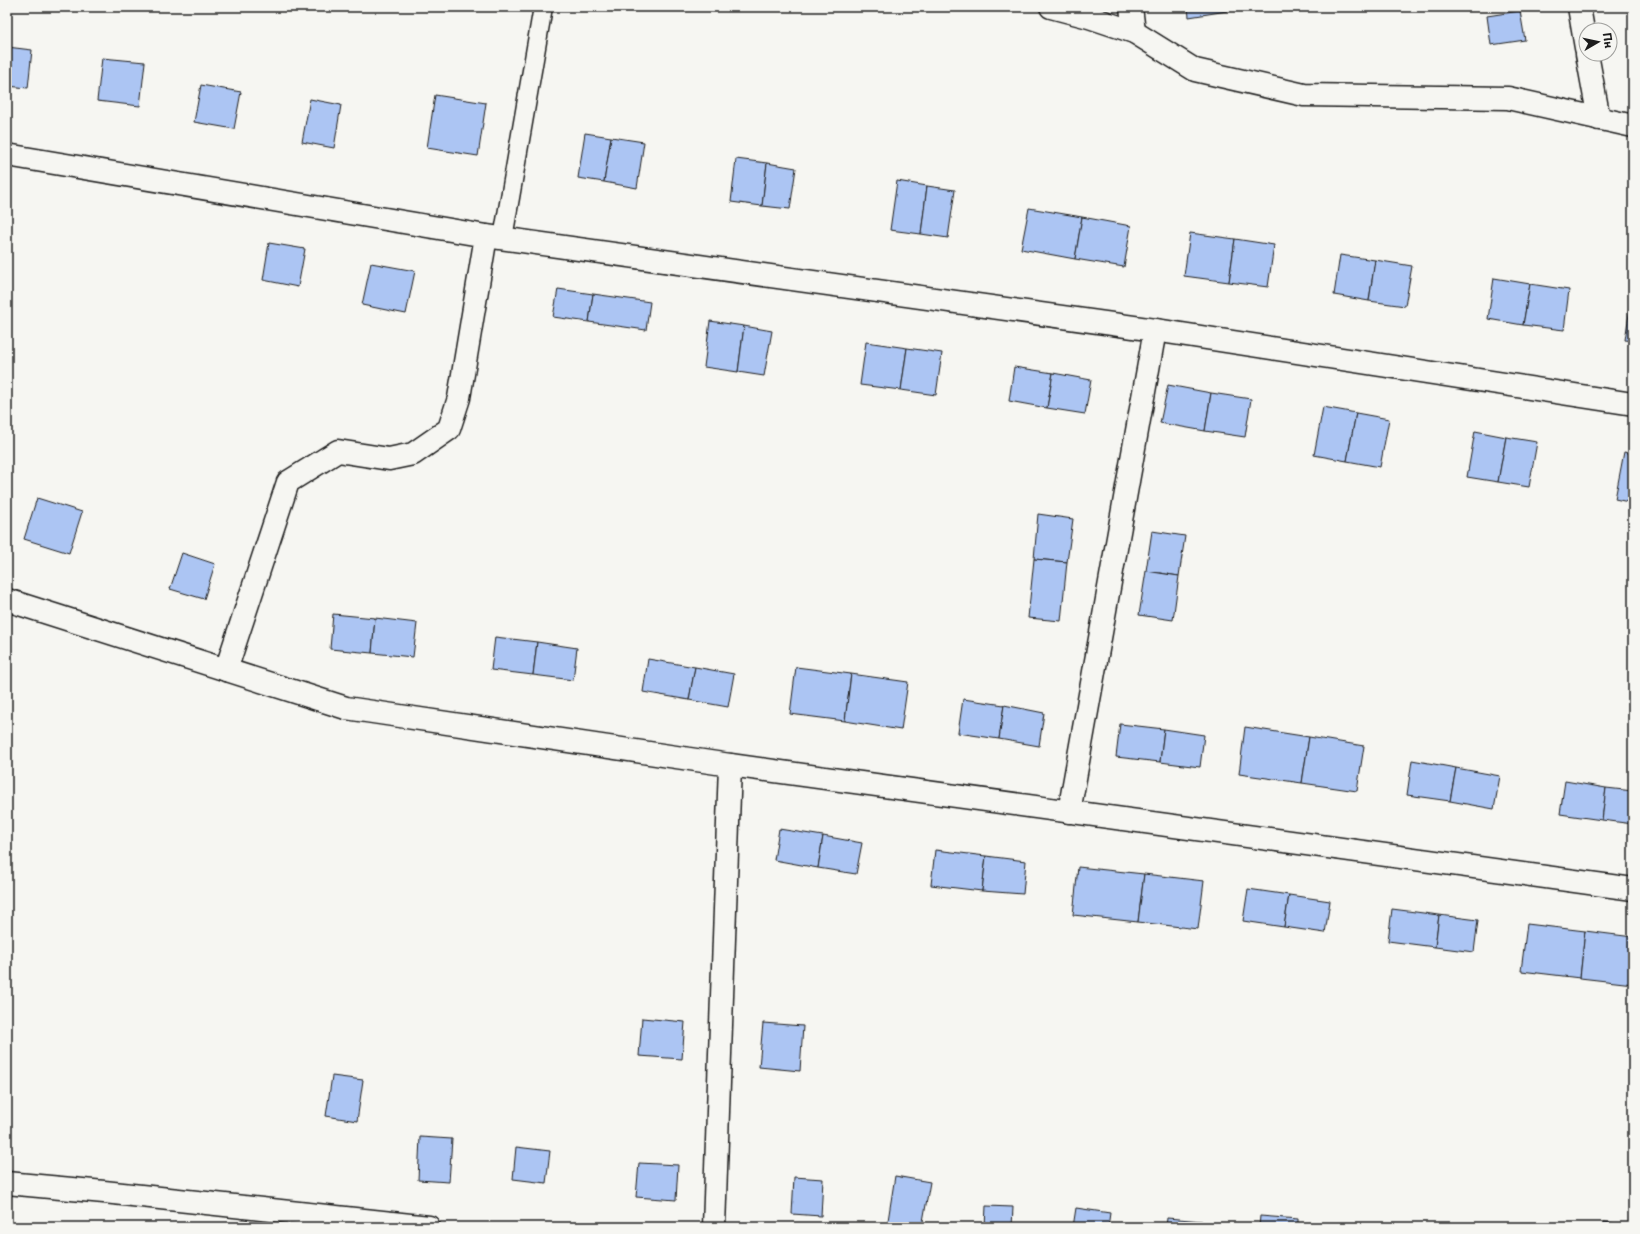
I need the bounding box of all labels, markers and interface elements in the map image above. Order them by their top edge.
north arrow [1578,22,1618,62]
text: Пн [1599,31,1618,50]

